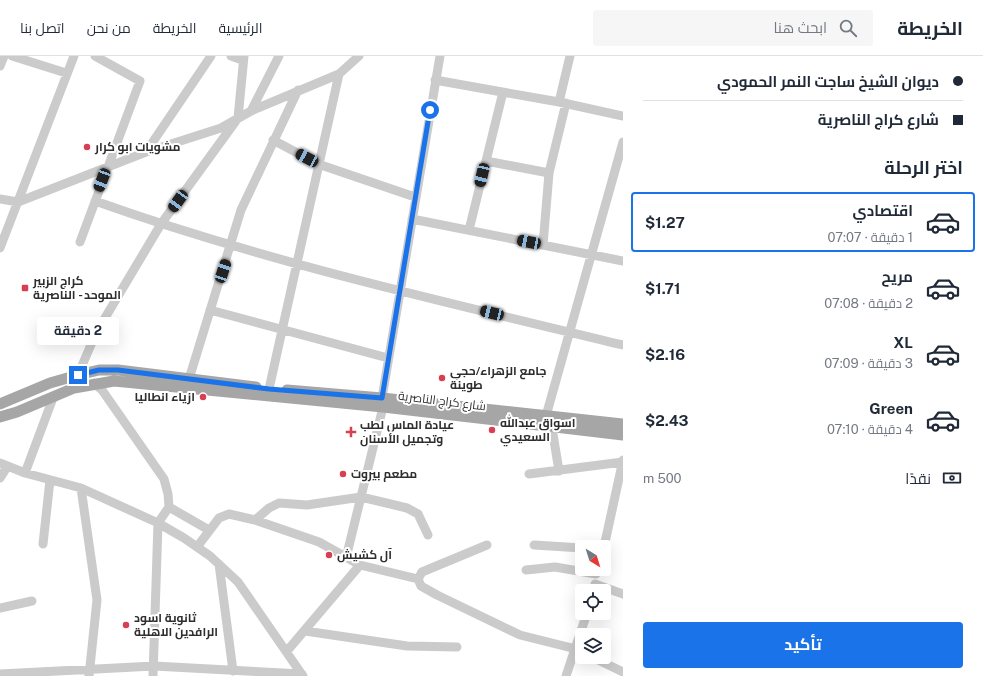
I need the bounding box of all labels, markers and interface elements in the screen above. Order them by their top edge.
search box [593,10,873,46]
icon: search [837,17,859,39]
text: الخريطة [897,17,963,39]
text: ابحث هنا [773,19,827,36]
text: اتصل بنا [20,20,65,36]
text: من نحن [87,20,131,36]
text: الخريطة [153,20,196,36]
text: الرئيسية [218,20,262,36]
text: ديوان الشيخ ساجت النمر الحمودي [717,73,939,90]
route start [421,101,439,119]
text: شارع كراج الناصرية [818,111,939,128]
place label: مشويات ابو كرار [94,140,180,155]
marker: مشويات ابو كرار [82,142,92,152]
car [294,147,320,169]
text: اختر الرحلة [884,157,963,178]
car [473,162,491,188]
car [92,167,112,193]
car [166,188,190,214]
text: اقتصادي [853,202,913,219]
icon: car [925,204,961,240]
text: $1.27 [645,214,685,231]
text: 1 دقيقة · 07:07 [828,230,913,245]
car [516,234,542,250]
car [214,258,232,284]
text: مريح [881,268,913,285]
icon: car [925,270,961,306]
place label: كراج الزبير الموحد - الناصرية [32,274,121,303]
text: $1.71 [645,280,680,297]
marker: كراج الزبير الموحد - الناصرية [20,283,30,293]
text: 2 دقيقة · 07:08 [824,296,913,311]
car [479,304,505,322]
callout: 2 دقيقة [37,317,119,345]
text: 2 دقيقة [54,323,102,338]
text: XL [894,334,913,351]
icon: car [925,336,961,372]
text: $2.16 [645,346,685,363]
text: 3 دقيقة · 07:09 [824,356,913,371]
place label: جامع الزهراء/حجي طوينة [450,364,546,393]
route end [69,366,87,384]
marker: جامع الزهراء/حجي طوينة [437,373,447,383]
street label: شارع كراج الناصرية [397,389,487,414]
place label: ازياء انطاليا [135,390,195,405]
marker: ازياء انطاليا [198,392,208,402]
text: Green [869,400,913,417]
icon: car [925,402,961,438]
text: $2.43 [645,412,689,429]
place label: اسواق عبدالله السعيدي [500,414,575,447]
place label: عيادة الماس لطب وتجميل الأسنان [360,418,454,447]
text: 4 دقيقة · 07:10 [827,422,913,437]
marker: اسواق عبدالله السعيدي [487,425,497,435]
marker: عيادة الماس لطب وتجميل الأسنان [345,426,357,438]
place label: مطعم بيروت [351,467,417,482]
icon: cash [941,467,963,489]
marker: مطعم بيروت [338,469,348,479]
text: نقدًا [905,470,931,487]
text: 500 m [643,471,682,486]
north arrow [575,540,611,576]
map controls [575,540,611,664]
place label: آل كشيش [337,548,392,563]
marker: آل كشيش [324,550,334,560]
button: locate [575,584,611,620]
place label: ثانوية اسود الرافدين الاهلية [134,611,218,640]
marker: ثانوية اسود الرافدين الاهلية [121,620,131,630]
button: تأكيد [643,622,963,668]
button: layers [575,628,611,664]

